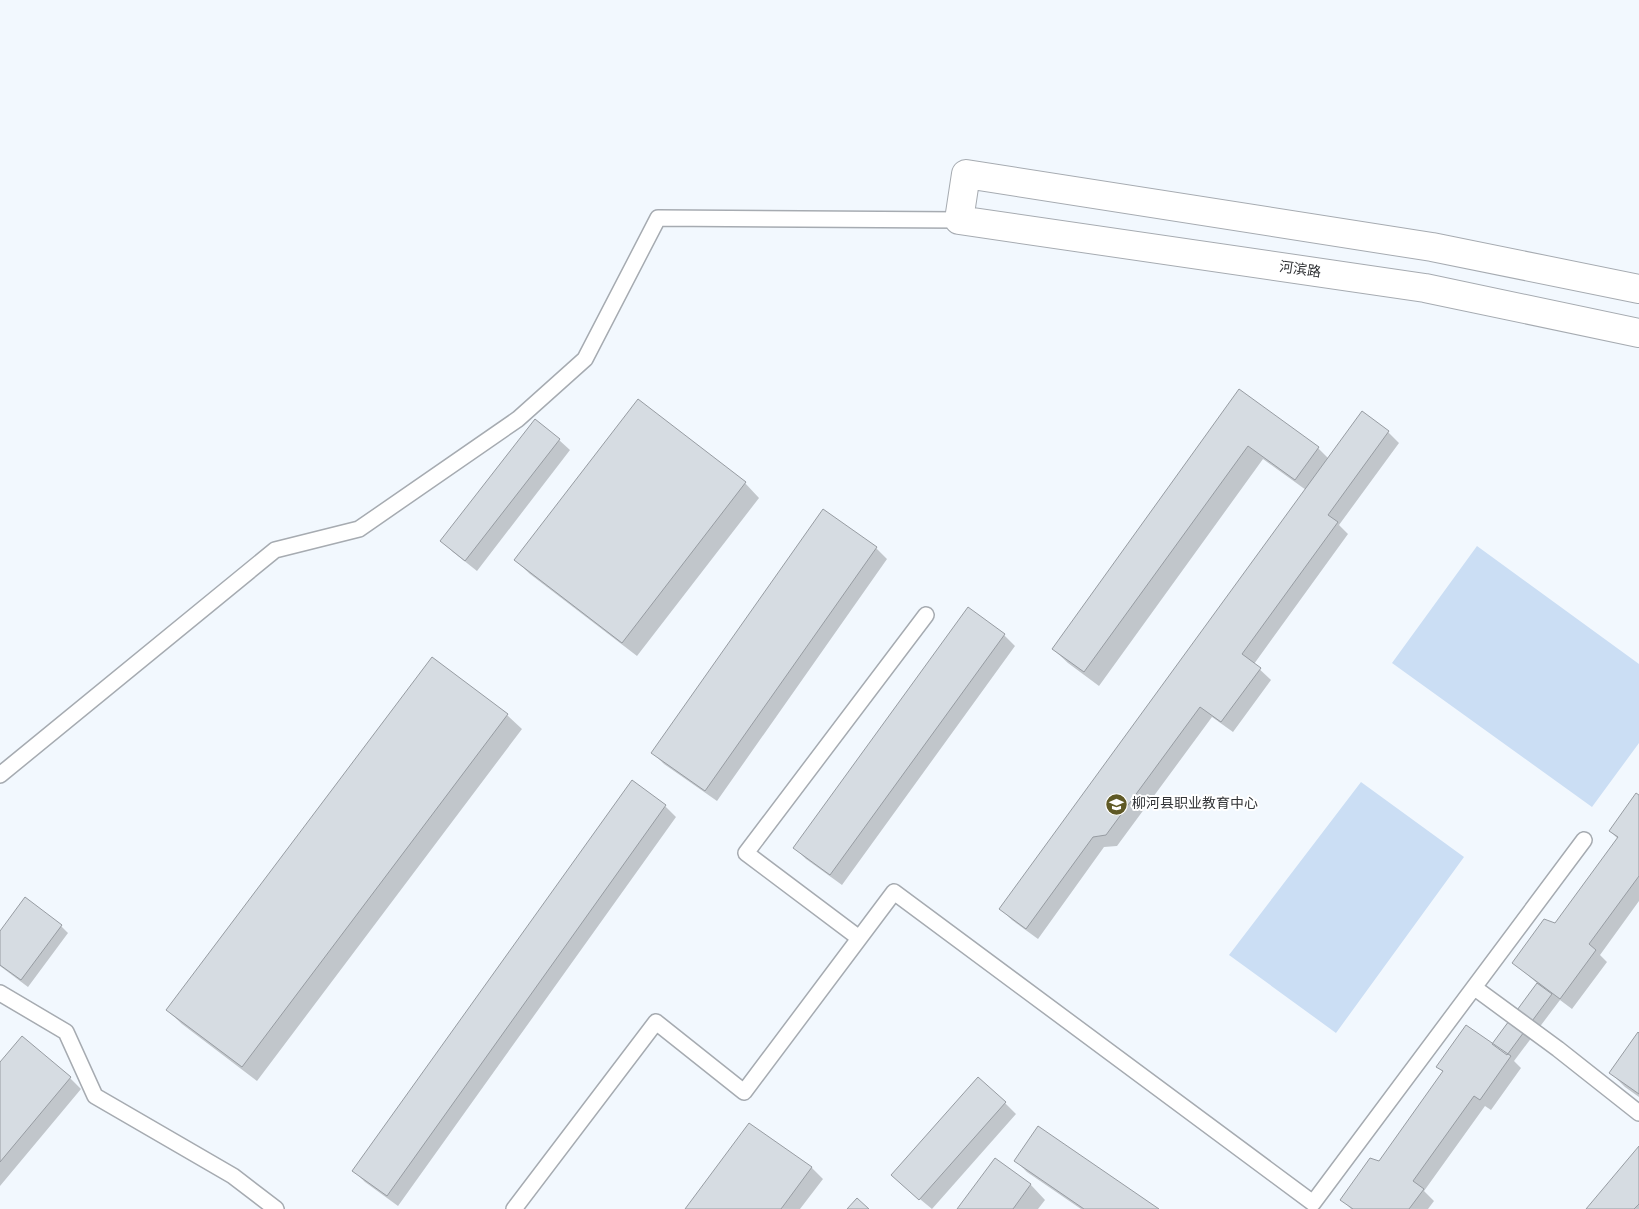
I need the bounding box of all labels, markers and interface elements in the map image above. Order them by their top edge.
street label: 河滨路 [1278,259,1322,280]
school or university icon: 柳河县职业教育中心 [1104,792,1128,816]
place label: 柳河县职业教育中心 [1132,796,1258,811]

